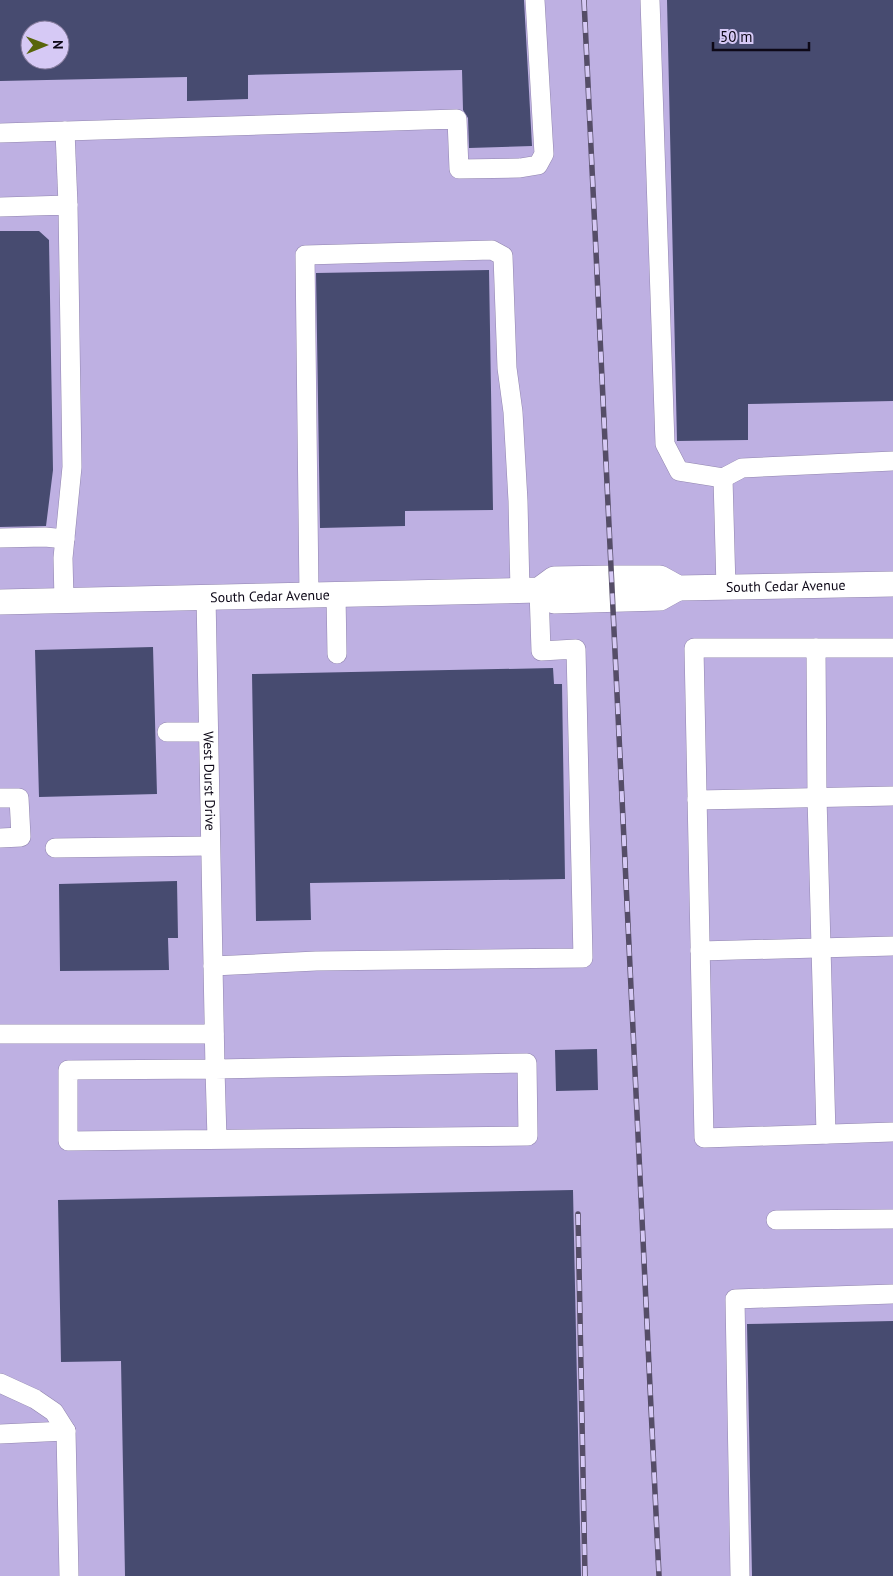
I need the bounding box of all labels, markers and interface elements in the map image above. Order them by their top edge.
north arrow [20,20,70,70]
scale bar [713,20,809,52]
text: 50 m [720,27,753,46]
text: N [49,40,67,50]
street label: South Cedar Avenue [726,576,846,596]
street label: South Cedar Avenue [210,586,330,606]
street label: West Durst Drive [200,731,219,831]

